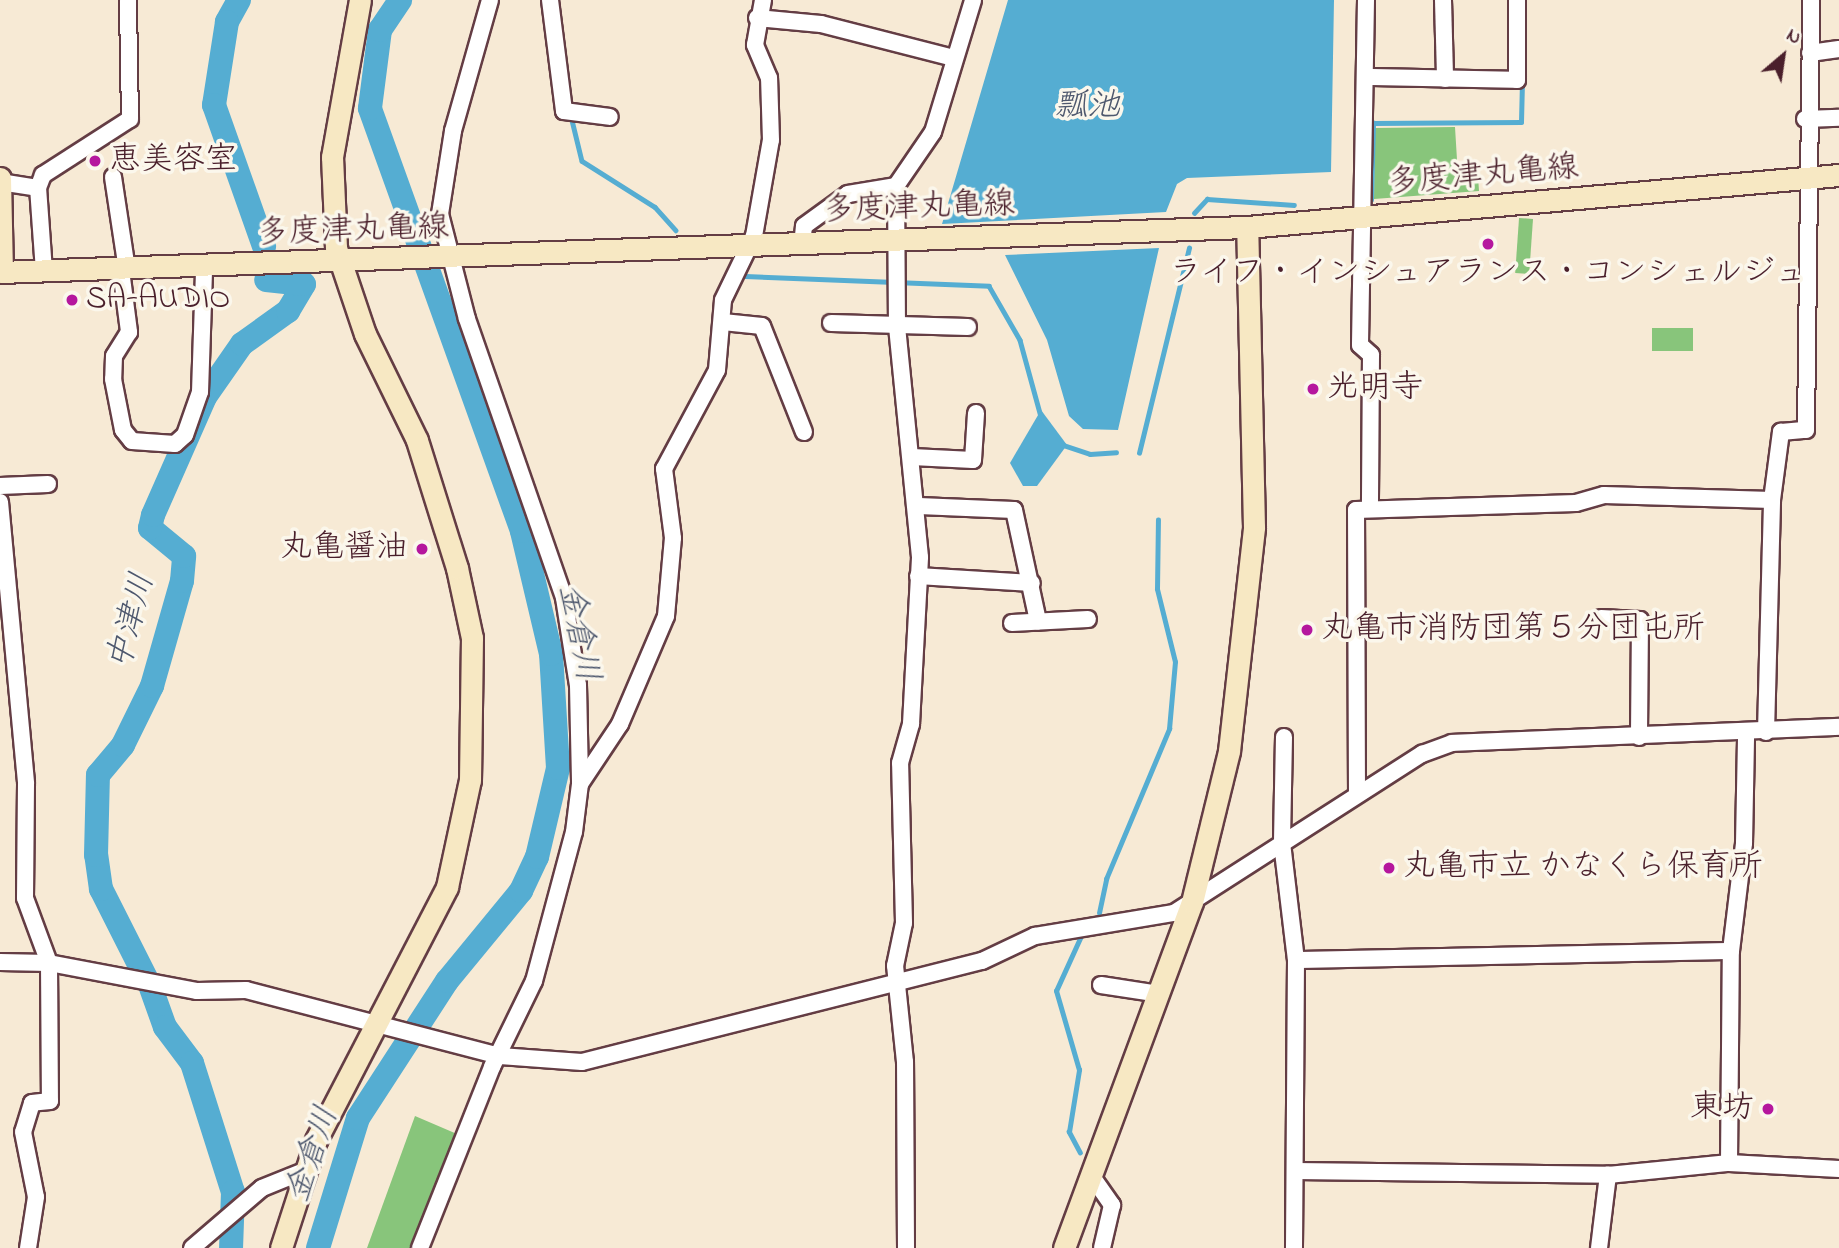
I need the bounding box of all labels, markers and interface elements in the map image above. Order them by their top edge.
north arrow [1748,21,1818,91]
text: N [1781,22,1806,52]
water label: 瓢池 [1054,88,1120,128]
place label: 恵美容室 [109,142,237,180]
street label: 多度津丸亀線 [1386,150,1580,204]
marker: 恵美容室 [87,153,103,169]
street label: 多度津丸亀線 [822,186,1016,232]
street label: 多度津丸亀線 [256,209,450,255]
marker: ライフ・インシュアランス・コンシェルジュ [1480,236,1496,252]
place label: ライフ・インシュアランス・コンシェルジュ [1168,255,1808,293]
place label: SA-AUDIO [86,281,230,319]
marker: SA-AUDIO [64,292,80,308]
place label: 光明寺 [1327,370,1423,408]
marker: 光明寺 [1305,381,1321,397]
place label: 丸亀醤油 [280,530,408,568]
marker: 丸亀醤油 [414,541,430,557]
water label: 中津川 [101,569,165,675]
water label: 金倉川 [548,581,606,685]
place label: 丸亀市消防団第５分団屯所 [1321,611,1705,649]
marker: 丸亀市消防団第５分団屯所 [1299,622,1315,638]
place label: 丸亀市立 かなくら保育所 [1403,849,1763,887]
marker: 丸亀市立 かなくら保育所 [1381,860,1397,876]
place label: 東坊 [1690,1090,1754,1128]
marker: 東坊 [1760,1101,1776,1117]
water label: 金倉川 [279,1102,349,1208]

